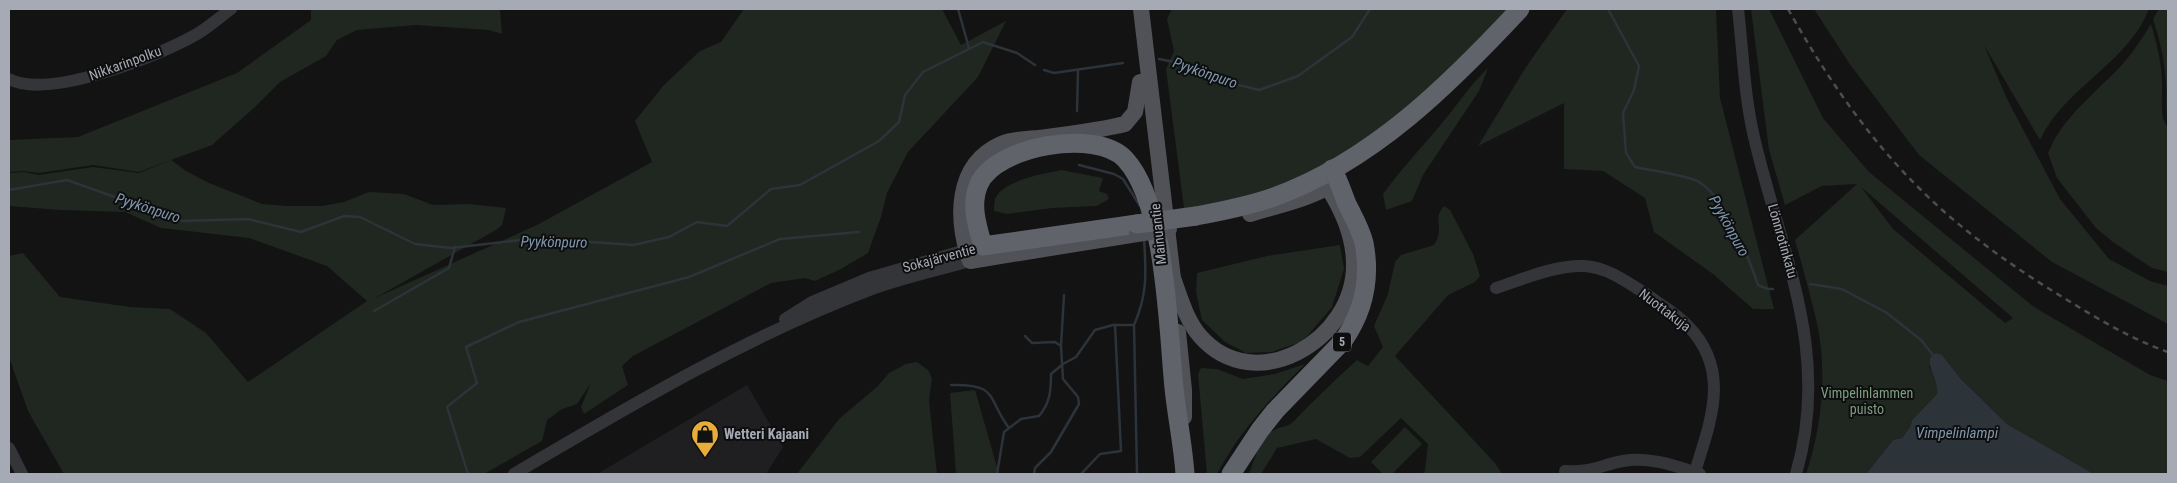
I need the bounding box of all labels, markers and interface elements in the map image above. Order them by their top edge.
street label: Nikkarinpolku [87,43,163,83]
water label: Pyykönpuro [1170,54,1240,92]
water label: Pyykönpuro [113,189,183,227]
water label: Pyykönpuro [1705,192,1753,260]
street label: Mainuantie [1147,202,1169,265]
street label: Lönnrotinkatu [1765,202,1801,280]
water label: Pyykönpuro [520,232,588,252]
street label: Sokajärventie [901,240,978,275]
street label: Nuottakuja [1636,285,1694,335]
road number: 5 [1333,332,1351,352]
park label: Vimpelinlammen puisto [1821,385,1913,417]
shop icon: Wetteri Kajaani [690,419,720,458]
water label: Vimpelinlampi [1916,424,1999,442]
place label: Wetteri Kajaani [724,426,809,442]

